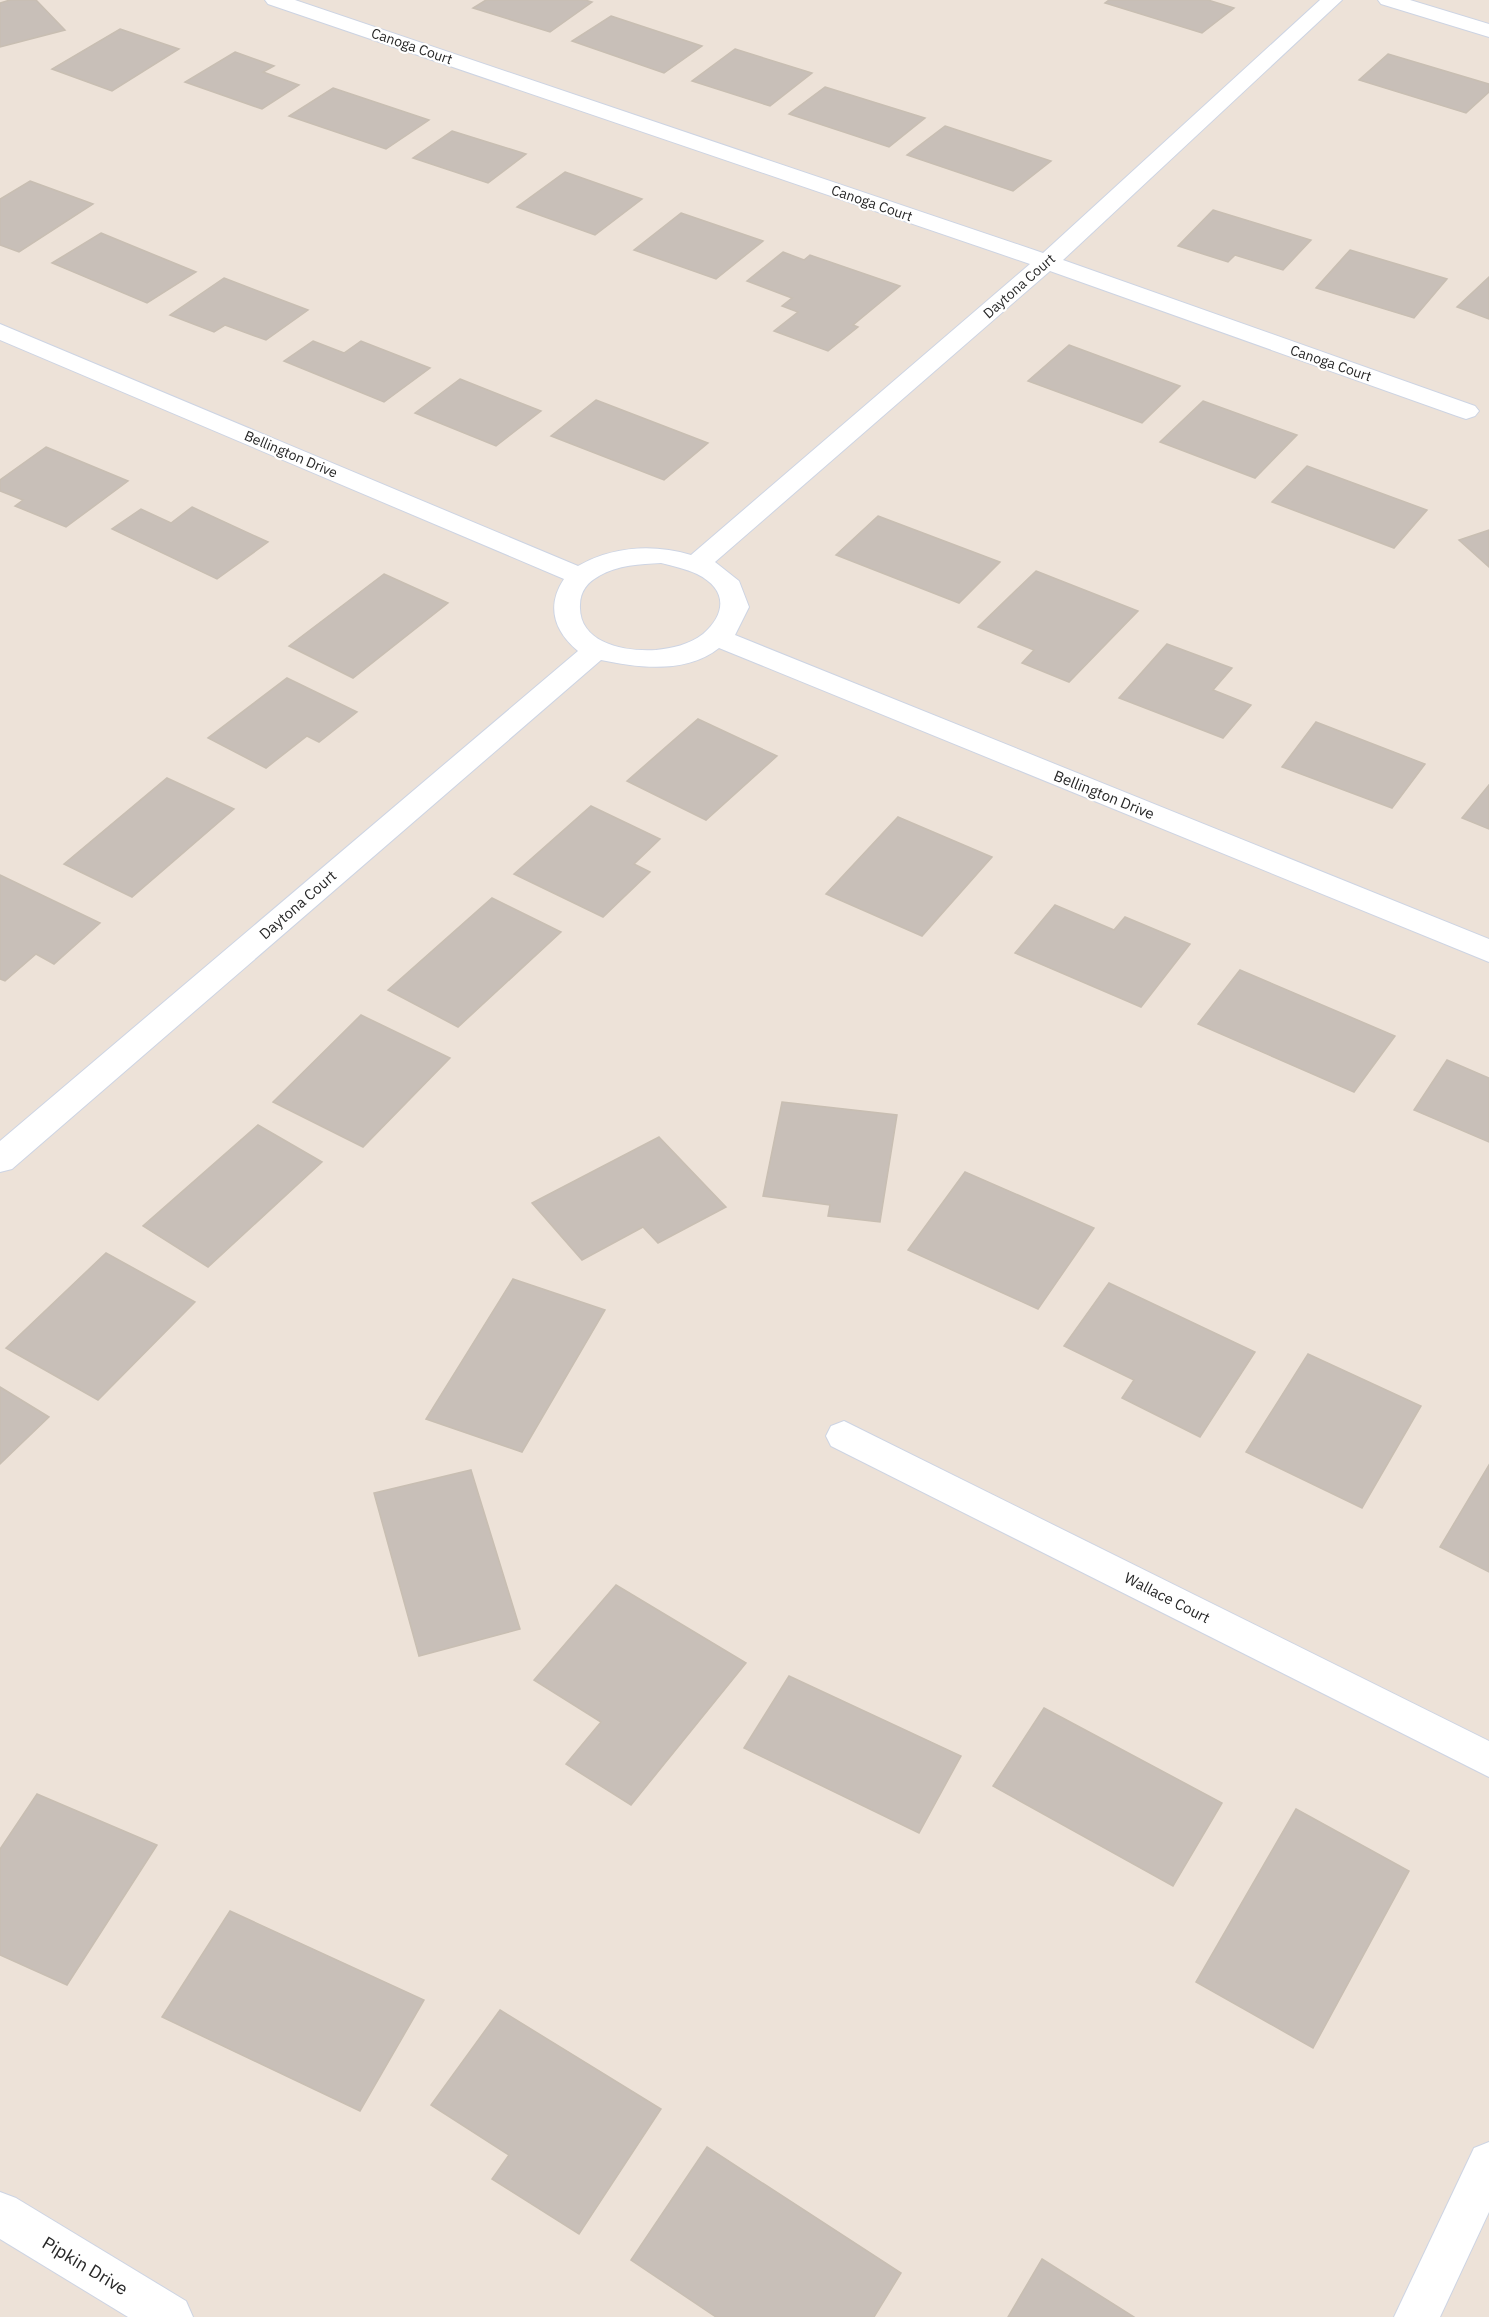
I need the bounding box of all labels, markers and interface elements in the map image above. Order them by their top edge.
street label: Canoga Court [369,24,455,68]
street label: Canoga Court [829,181,915,225]
street label: Daytona Court [979,250,1059,322]
street label: Canoga Court [1288,341,1374,385]
street label: Bellington Drive [242,426,341,482]
street label: Bellington Drive [1051,766,1157,823]
street label: Daytona Court [255,866,340,943]
street label: Wallace Court [1121,1568,1213,1627]
street label: Pipkin Drive [38,2231,132,2300]

